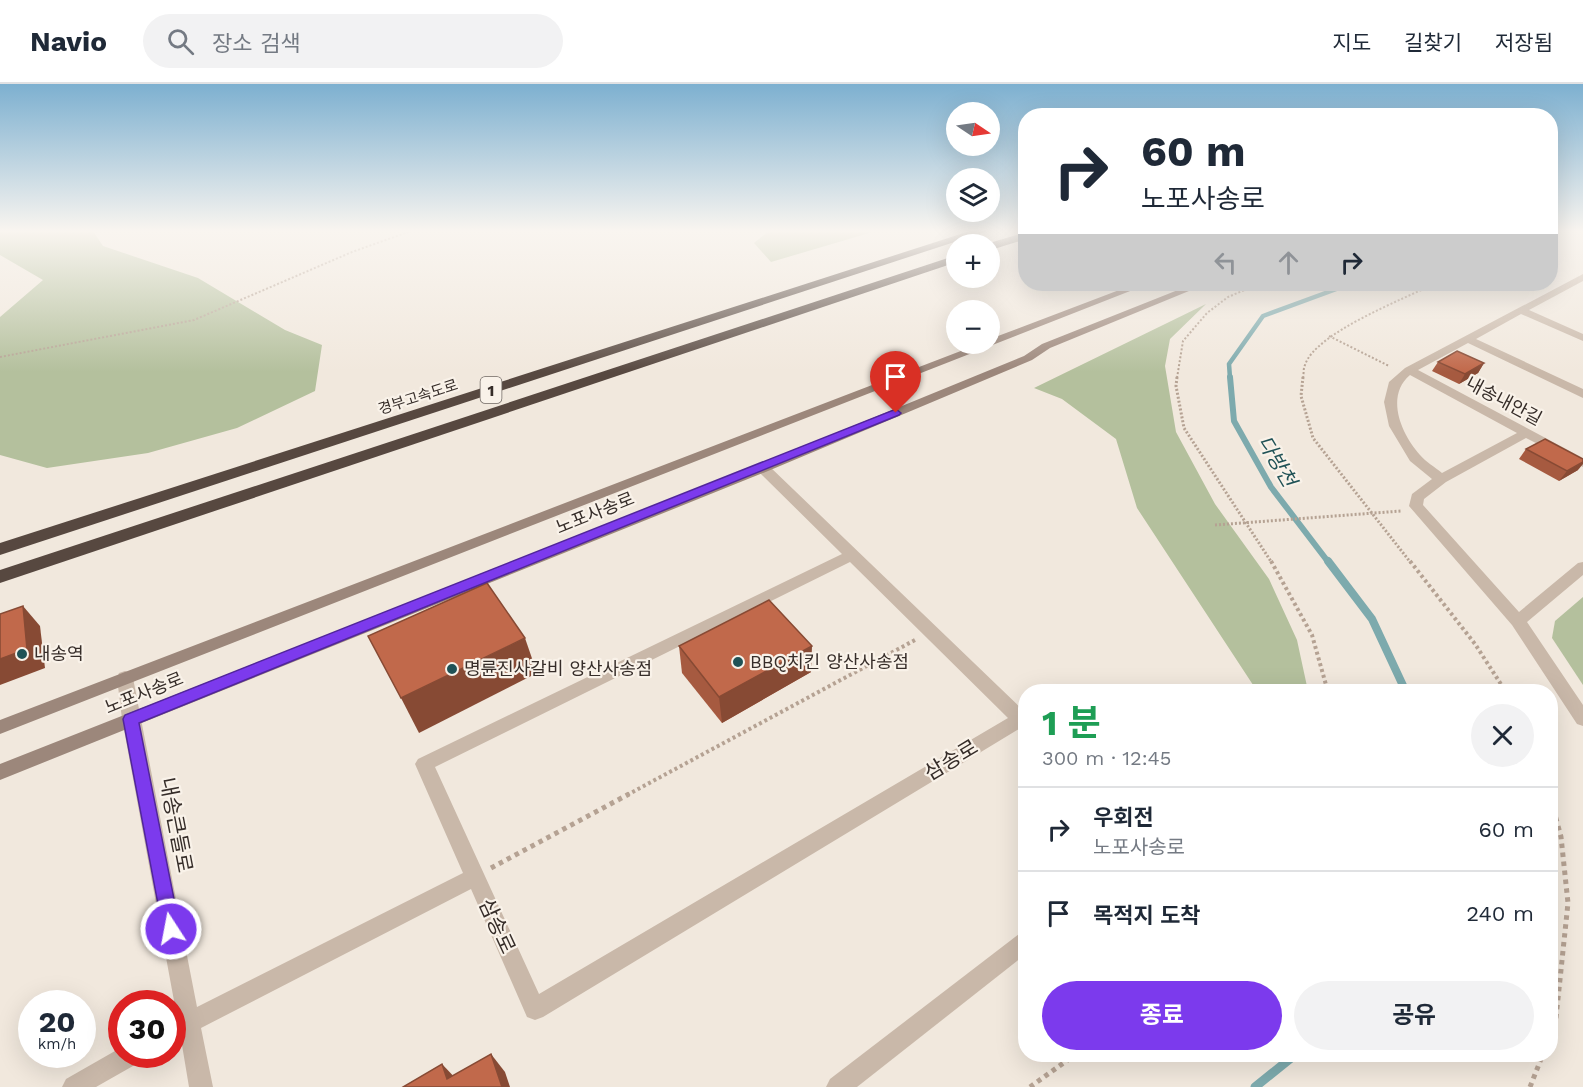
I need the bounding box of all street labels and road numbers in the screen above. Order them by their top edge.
street label: 내송내안길 [1463,372,1546,429]
street label: 경부고속도로 [376,376,460,418]
road number: 1 [480,377,502,403]
street label: 노포사송로 [552,487,637,538]
street label: 노포사송로 [101,667,186,718]
street label: 삼송로 [919,734,982,785]
street label: 내송큰들로 [155,775,198,875]
street label: 삼송로 [474,894,521,957]

